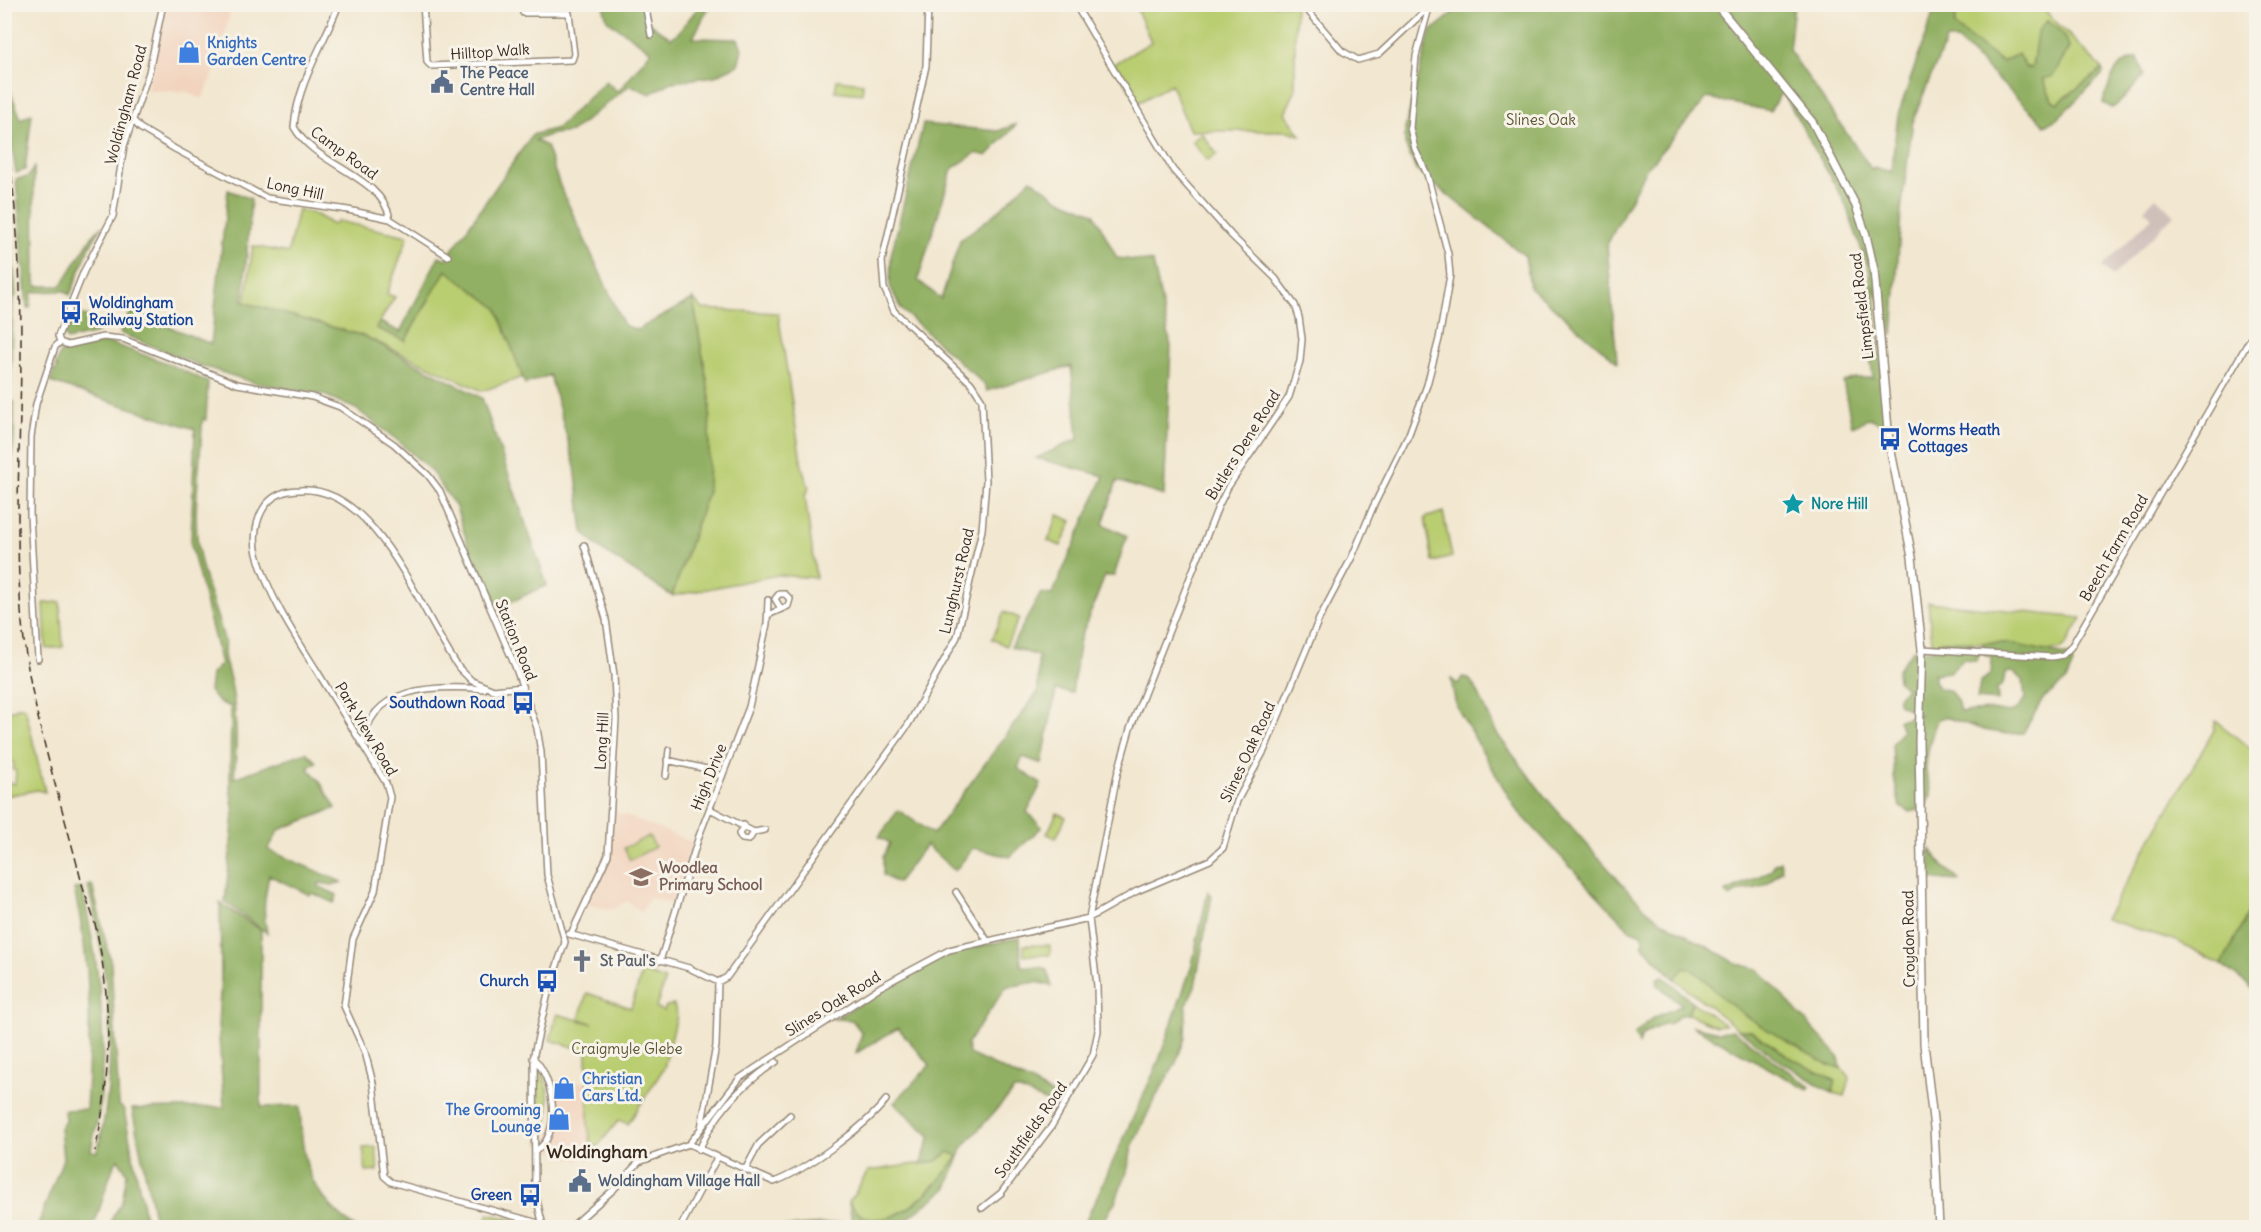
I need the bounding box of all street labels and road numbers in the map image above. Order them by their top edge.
street label: Hilltop Walk [450,39,530,64]
street label: Woldingham Road [100,43,151,167]
street label: Camp Road [307,122,382,184]
street label: Long Hill [265,173,325,204]
street label: Limpsfield Road [1846,251,1877,360]
street label: Butlers Dene Road [1201,386,1284,503]
street label: Beech Farm Road [2075,491,2152,605]
street label: Lunghurst Road [935,526,978,636]
street label: Station Road [492,596,541,683]
street label: Park View Road [331,678,402,779]
street label: Slines Oak Road [1216,698,1279,805]
street label: Long Hill [590,712,613,770]
street label: High Drive [687,741,730,813]
street label: Croydon Road [1898,890,1919,988]
street label: Slines Oak Road [782,967,884,1040]
street label: Southfields Road [990,1078,1071,1182]

